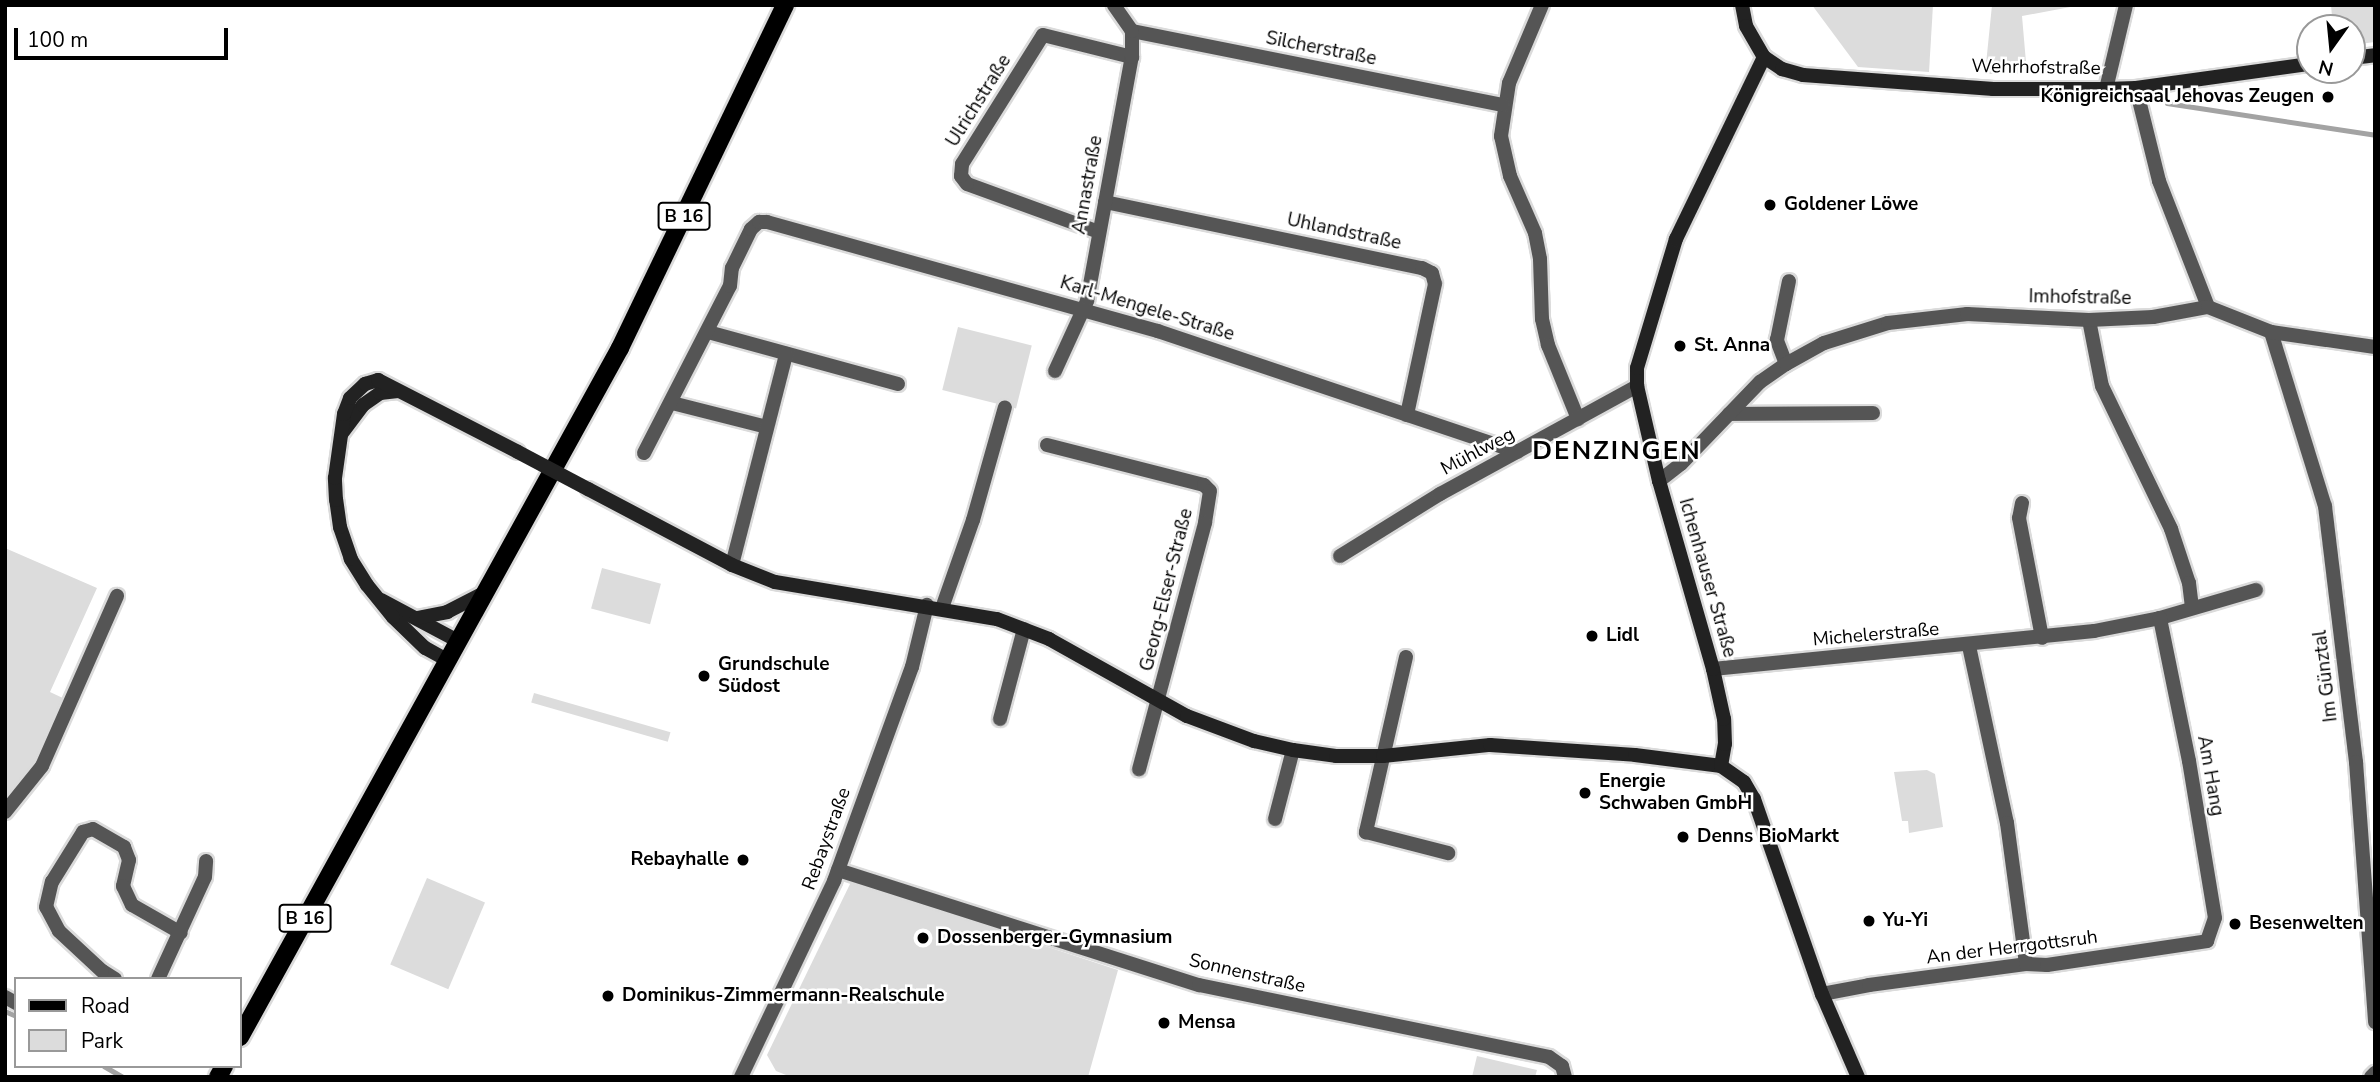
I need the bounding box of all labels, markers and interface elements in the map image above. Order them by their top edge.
scale bar [18,14,231,58]
north arrow [2296,14,2366,84]
text: 100 m [27,26,88,54]
street label: Silcherstraße [1264,27,1378,71]
street label: Ulrichstraße [942,51,1016,151]
text: N [2316,53,2336,82]
street label: Wehrhofstraße [1971,55,2101,81]
place label: Königreichsaal Jehovas Zeugen [2041,86,2314,108]
marker: Königreichsaal Jehovas Zeugen [2320,89,2336,105]
street label: Annastraße [1068,134,1108,236]
place label: Goldener Löwe [1784,194,1918,216]
marker: Goldener Löwe [1762,197,1778,213]
road number: B 16 [656,202,712,230]
street label: Uhlandstraße [1285,209,1403,255]
street label: Karl-Mengele-Straße [1057,272,1237,346]
street label: Imhofstraße [2028,286,2132,310]
place label: St. Anna [1694,335,1770,357]
marker: St. Anna [1672,338,1688,354]
street label: Mühlweg [1437,423,1519,481]
district label: DENZINGEN [1533,435,1701,467]
street label: Ichenhauser Straße [1673,496,1741,660]
street label: Georg-Elser-Straße [1136,506,1198,674]
street label: Michelerstraße [1812,618,1940,652]
place label: Lidl [1606,625,1639,647]
marker: Lidl [1584,628,1600,644]
street label: Im Günztal [2309,629,2343,723]
place label: Grundschule Südost [718,654,830,698]
marker: Grundschule Südost [696,668,712,684]
street label: Am Hang [2192,734,2228,818]
place label: Energie Schwaben GmbH [1599,771,1752,815]
street label: Rebaystraße [798,785,856,893]
marker: Energie Schwaben GmbH [1577,785,1593,801]
place label: Denns BioMarkt [1697,826,1839,848]
marker: Denns BioMarkt [1675,829,1691,845]
place label: Rebayhalle [630,849,729,871]
marker: Rebayhalle [735,852,751,868]
road number: B 16 [277,903,333,932]
place label: Yu-Yi [1883,910,1928,932]
marker: Yu-Yi [1861,913,1877,929]
place label: Besenwelten [2249,913,2364,935]
marker: Besenwelten [2227,916,2243,932]
street label: An der Herrgottsruh [1925,926,2099,970]
place label: Dossenberger-Gymnasium [937,927,1172,949]
marker: Dossenberger-Gymnasium [915,930,931,946]
street label: Sonnenstraße [1186,950,1308,998]
legend [14,977,242,1068]
place label: Dominikus-Zimmermann-Realschule [622,985,945,1007]
marker: Dominikus-Zimmermann-Realschule [600,988,616,1004]
text: Road [81,992,130,1020]
place label: Mensa [1178,1012,1236,1034]
marker: Mensa [1156,1015,1172,1031]
text: Park [81,1027,123,1055]

